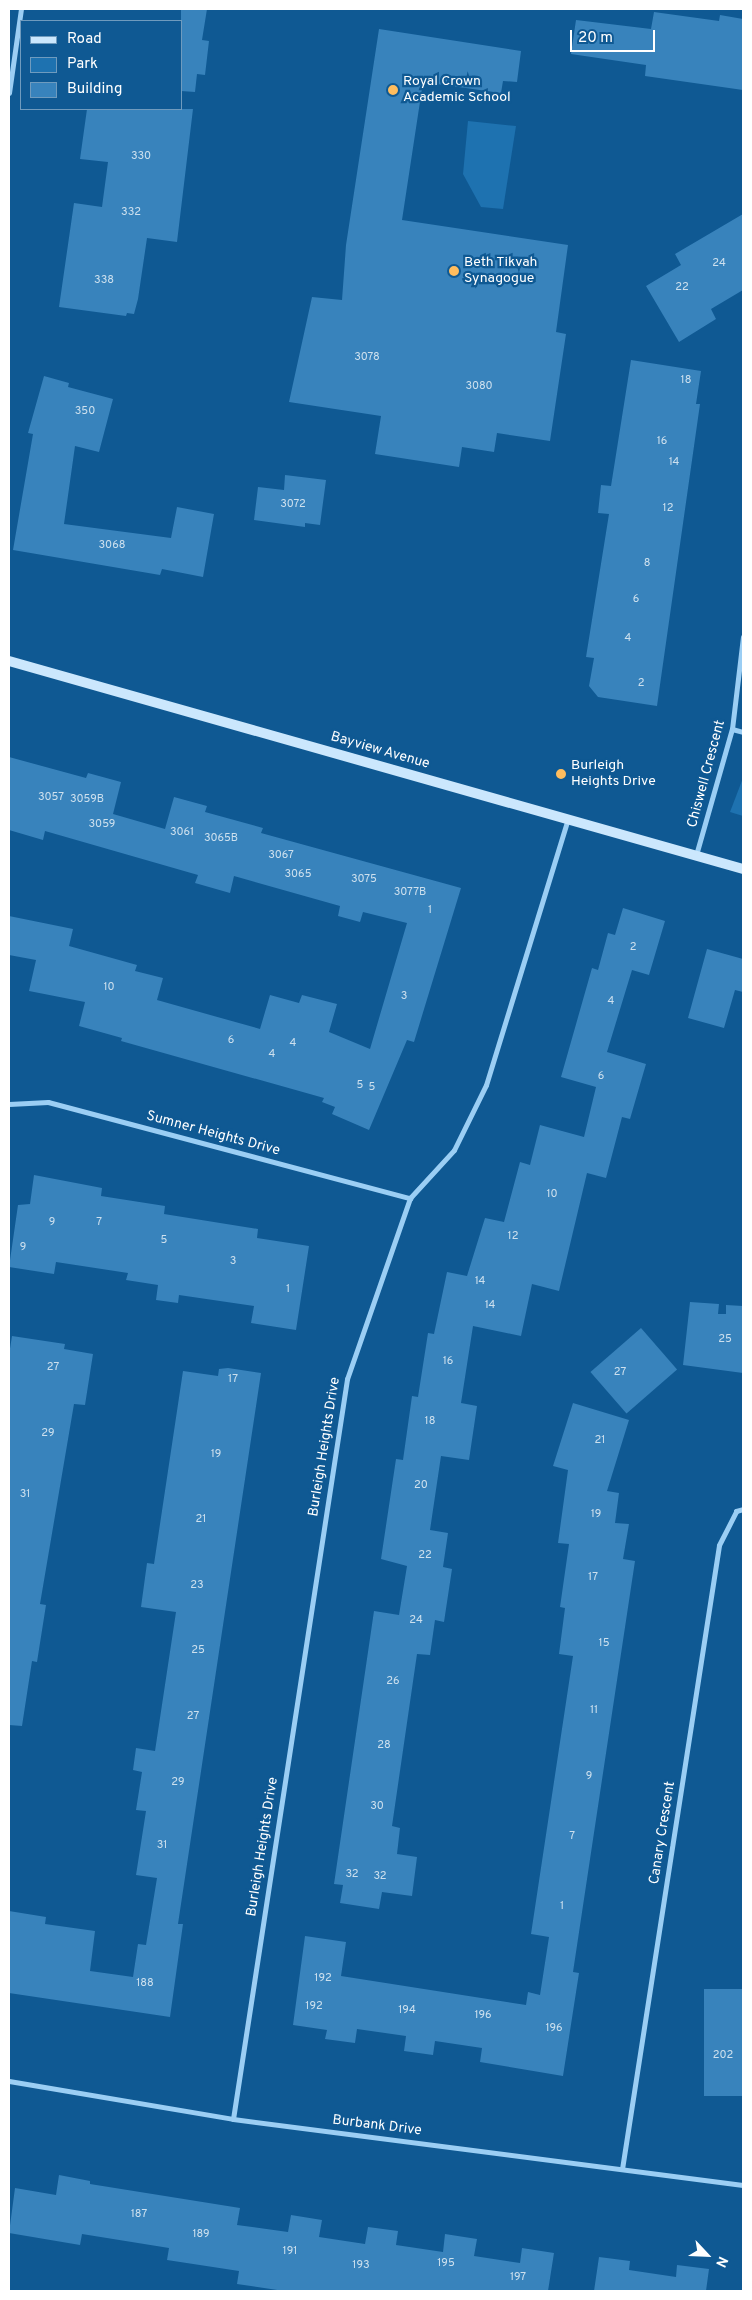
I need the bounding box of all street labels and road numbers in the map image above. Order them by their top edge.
street label: Chiswell Crescent [685,718,729,830]
street label: Bayview Avenue [328,729,432,773]
street label: Sumner Heights Drive [144,1108,282,1160]
street label: Burleigh Heights Drive [306,1376,344,1518]
street label: Burleigh Heights Drive [244,1776,282,1918]
street label: Canary Crescent [647,1780,679,1886]
street label: Burbank Drive [331,2112,423,2140]

